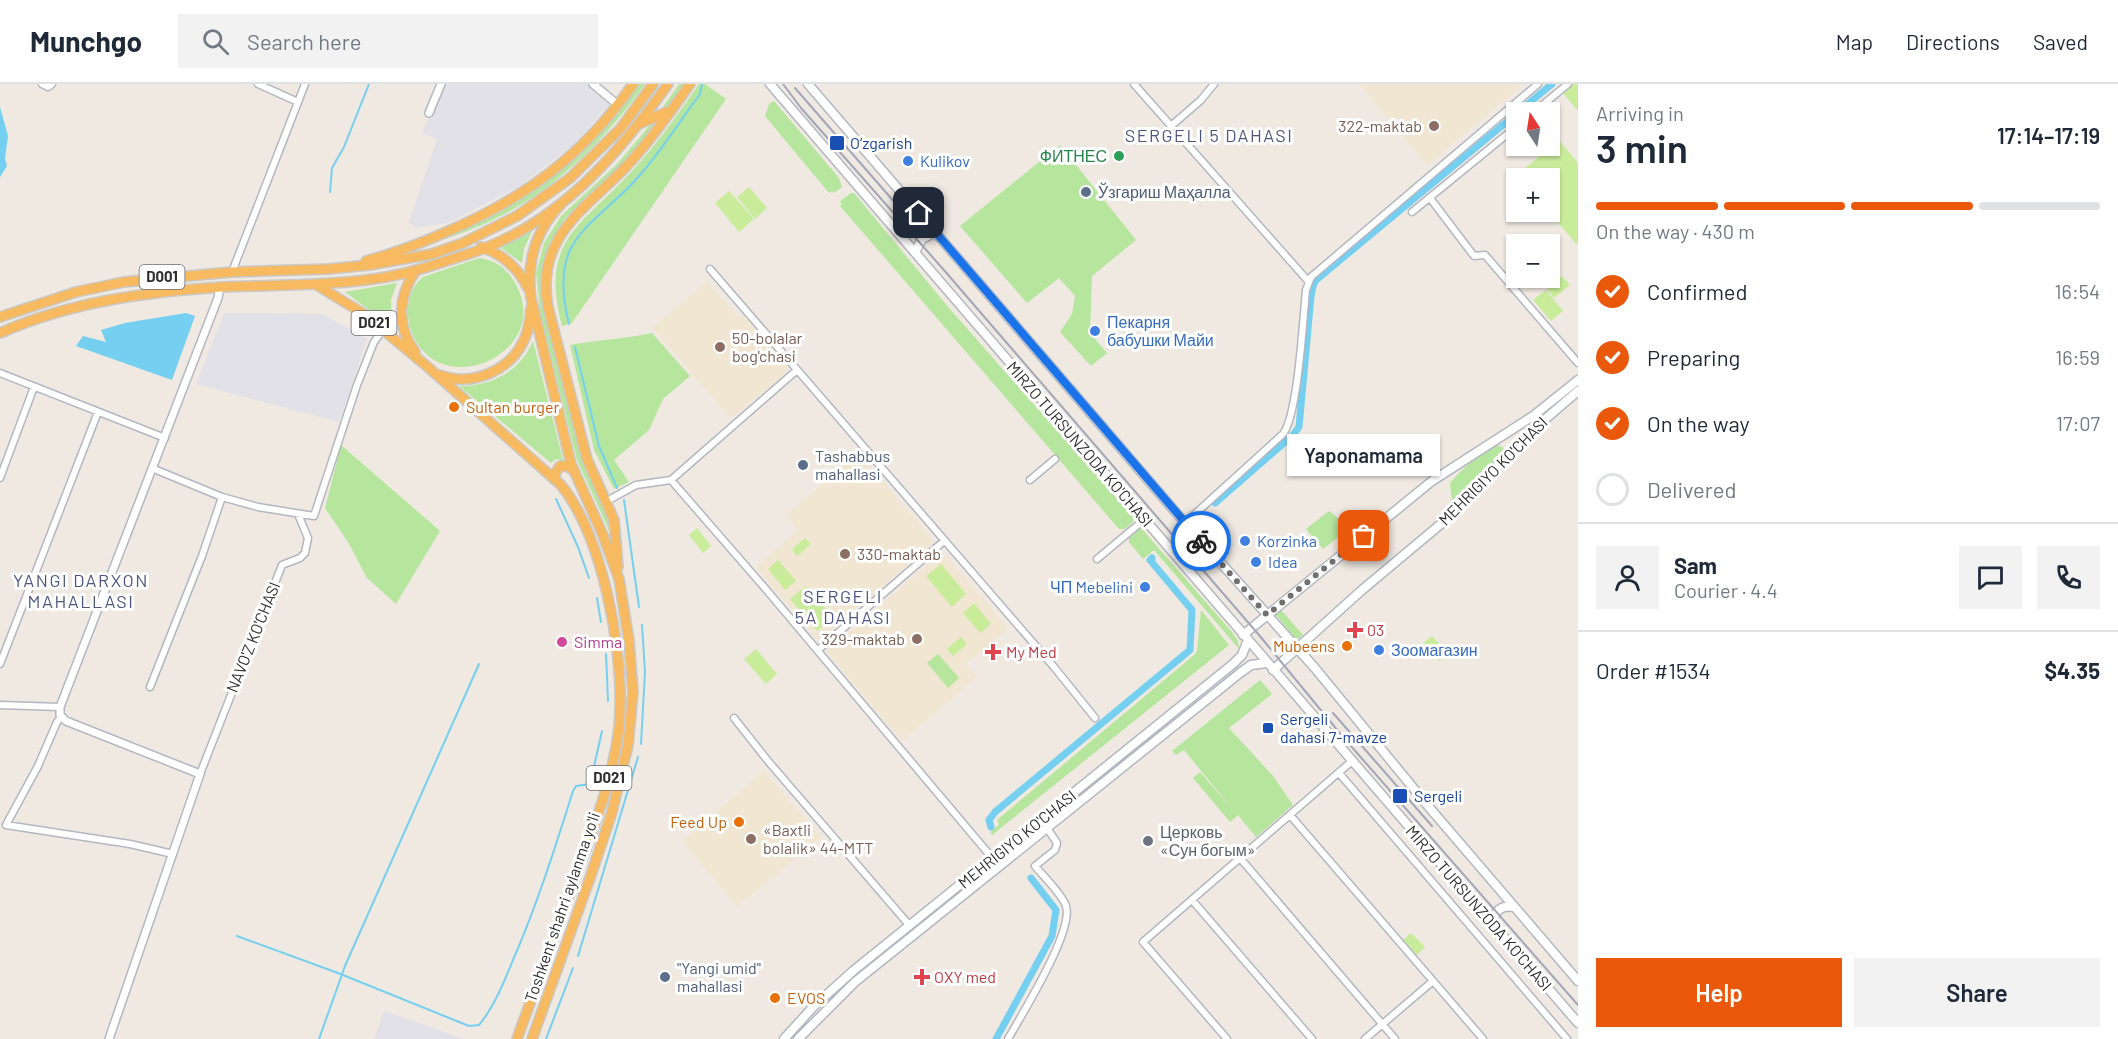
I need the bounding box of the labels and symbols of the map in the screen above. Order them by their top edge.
north arrow [1506,102,1560,156]
place label: 322-maktab [1338,116,1422,135]
marker: 322-maktab [1427,119,1441,133]
district label: SERGELI 5 DAHASI [1125,124,1293,146]
place label: O‘zgarish [850,133,912,152]
marker: O‘zgarish [828,134,846,152]
place label: ФИТНЕС [1040,146,1107,165]
marker: ФИТНЕС [1112,149,1126,163]
place label: Kulikov [920,151,970,170]
marker: Kulikov [901,154,915,168]
place label: Ўзгариш Маҳалла [1098,182,1231,201]
marker: Ўзгариш Маҳалла [1079,185,1093,199]
pin [893,187,944,238]
road number: D001 [140,265,184,289]
road number: D021 [352,311,397,335]
place label: Пекарня бабушки Майи [1107,312,1214,349]
marker: Пекарня бабушки Майи [1088,324,1102,338]
place label: 50-bolalar bog'chasi [732,328,803,365]
marker: 50-bolalar bog'chasi [713,340,727,354]
street label: MIRZO TURSUNZODA KO'CHASI [1003,357,1157,530]
place label: Sultan burger [466,397,559,416]
marker: Sultan burger [447,400,461,414]
street label: MEHRIGIYO KO'CHASI [1434,412,1551,529]
callout: Yaponamama [1288,434,1440,476]
place label: Tashabbus mahallasi [815,446,890,483]
marker: Tashabbus mahallasi [796,458,810,472]
pin [1338,510,1389,561]
courier [1171,511,1231,571]
place label: Korzinka [1257,531,1317,550]
marker: Korzinka [1238,534,1252,548]
place label: 330-maktab [857,544,941,563]
marker: 330-maktab [838,547,852,561]
place label: Idea [1268,552,1298,571]
marker: Idea [1249,555,1263,569]
district label: YANGI DARXON MAHALLASI [13,569,149,612]
place label: ЧП Mebelini [1050,577,1133,596]
street label: NAVO'Z KO'CHASI [222,579,283,695]
marker: ЧП Mebelini [1138,580,1152,594]
district label: SERGELI 5A DAHASI [795,585,891,628]
place label: 03 [1367,620,1384,639]
marker: 03 [1348,623,1362,637]
place label: 329-maktab [821,629,905,648]
place label: Simma [574,632,622,651]
marker: 329-maktab [910,632,924,646]
marker: Simma [555,635,569,649]
place label: Mubeens [1273,636,1335,655]
marker: Mubeens [1340,639,1354,653]
place label: Зоомагазин [1391,640,1478,659]
place label: My Med [1006,642,1057,661]
marker: My Med [984,643,1002,661]
marker: Зоомагазин [1372,643,1386,657]
place label: Sergeli dahasi 7-mavze [1280,709,1387,746]
marker: Sergeli dahasi 7-mavze [1261,721,1275,735]
road number: D021 [586,766,632,790]
street label: MEHRIGIYO KO'CHASI [954,785,1079,892]
place label: Sergeli [1414,786,1462,805]
marker: Sergeli [1391,787,1409,805]
street label: Toshkent shahri aylanma yoʻli [520,809,603,1004]
place label: Feed Up [670,812,727,831]
marker: Feed Up [732,815,746,829]
place label: «Baxtli bolalik» 44-MTT [763,820,873,857]
street label: MIRZO TURSUNZODA KO'CHASI [1402,821,1556,994]
place label: Церковь «Сун богым» [1160,822,1255,859]
marker: «Baxtli bolalik» 44-MTT [744,832,758,846]
marker: Церковь «Сун богым» [1141,834,1155,848]
place label: "Yangi umid" mahallasi [677,958,761,995]
place label: OXY med [934,967,996,986]
marker: "Yangi umid" mahallasi [658,970,672,984]
marker: OXY med [915,970,929,984]
place label: EVOS [787,988,825,1007]
marker: EVOS [768,991,782,1005]

